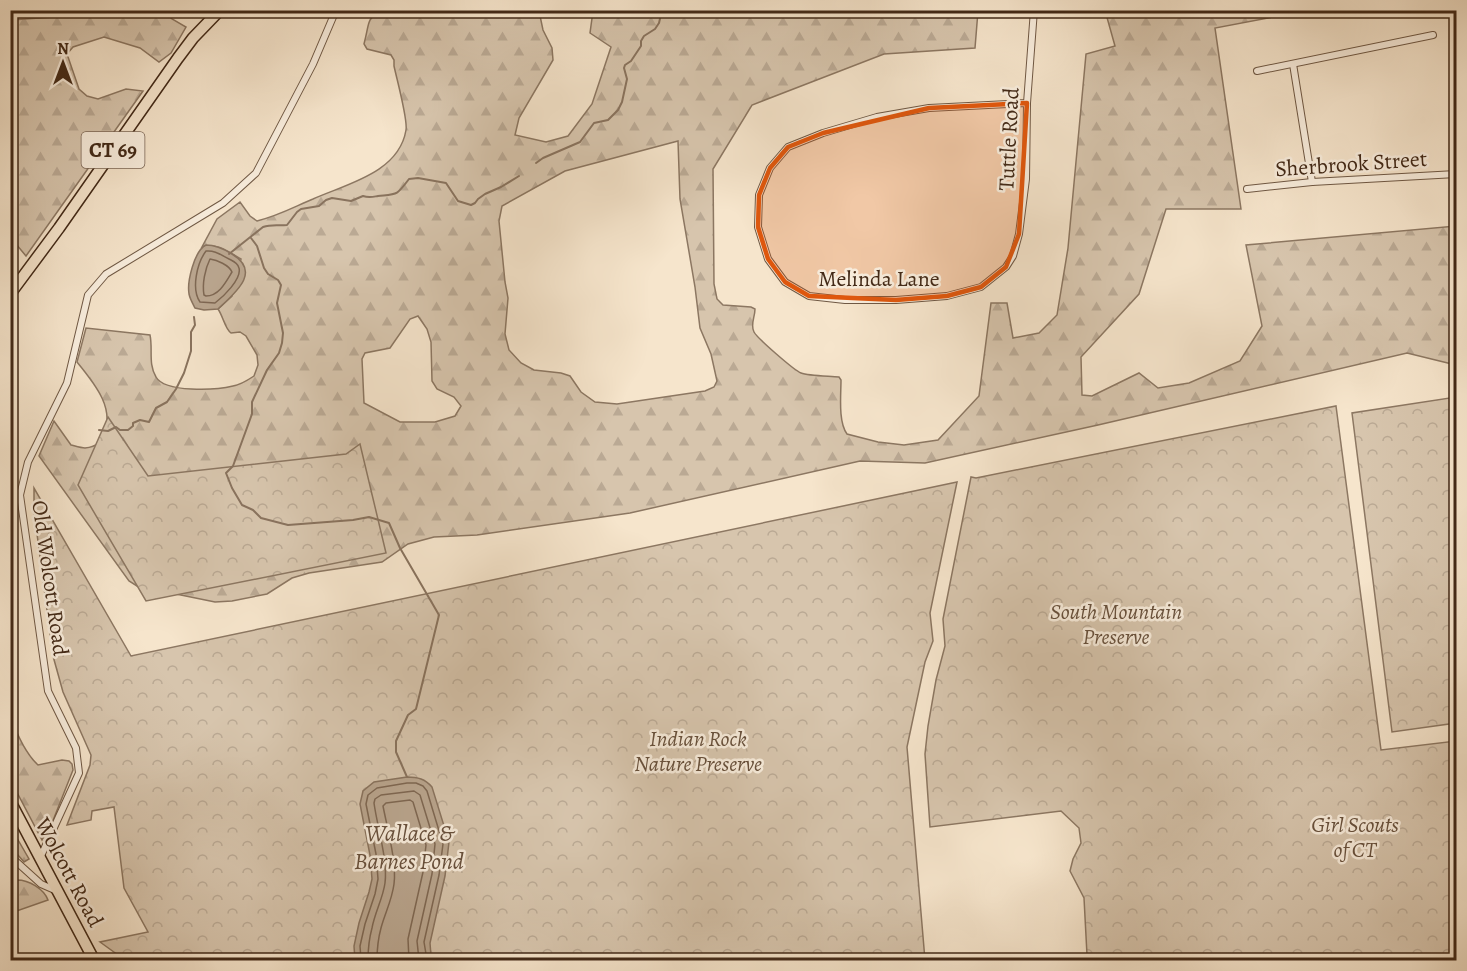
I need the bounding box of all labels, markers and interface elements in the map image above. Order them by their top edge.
north arrow [33,33,93,93]
text: N [57,38,69,60]
street label: Tuttle Road [991,87,1027,191]
road number: CT 69 [82,132,144,168]
street label: Sherbrook Street [1274,144,1428,184]
street label: Melinda Lane [818,264,940,294]
street label: Old Wolcott Road [24,499,76,658]
park label: South Mountain Preserve [1050,597,1182,652]
park label: Indian Rock Nature Preserve [634,724,762,779]
park label: Girl Scouts of CT [1311,810,1399,865]
street label: Wolcott Road [27,812,111,933]
water label: Wallace & Barnes Pond [354,817,464,877]

